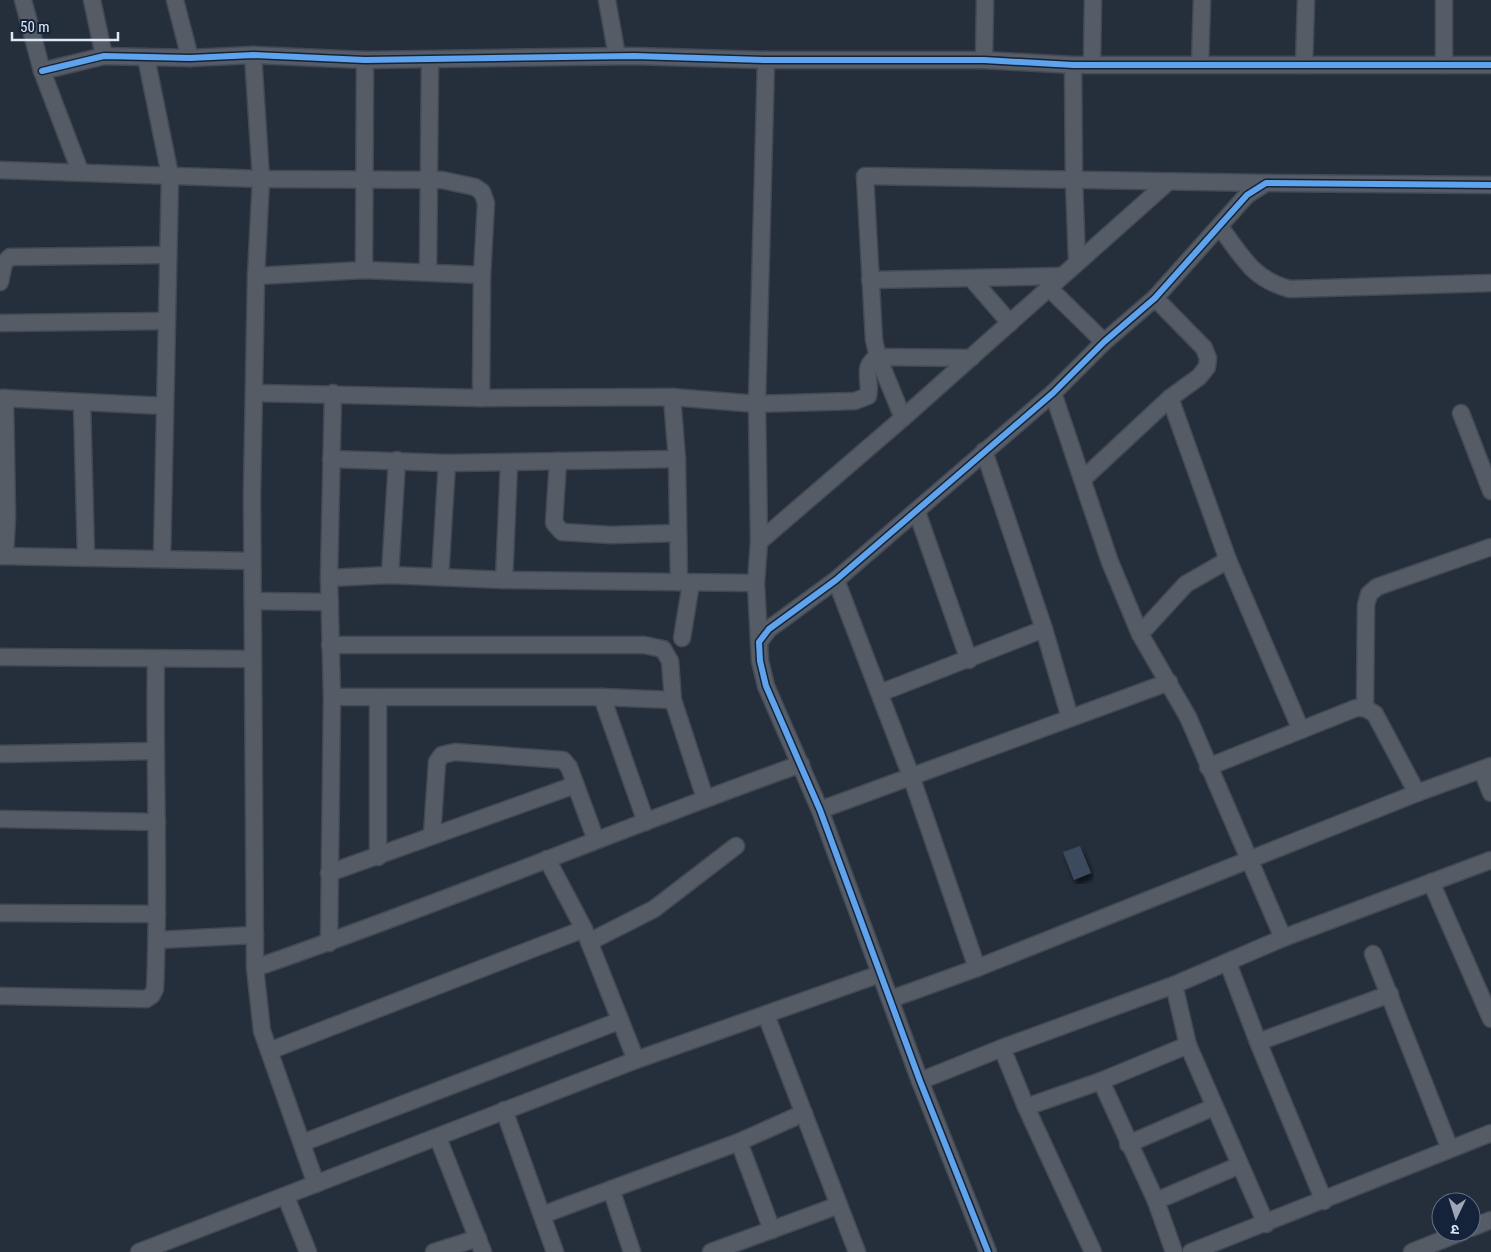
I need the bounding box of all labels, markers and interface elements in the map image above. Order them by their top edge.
scale bar [12,10,119,42]
text: 50 m [20,18,50,36]
north arrow [1431,1192,1481,1242]
text: उ [1450,1222,1460,1238]

